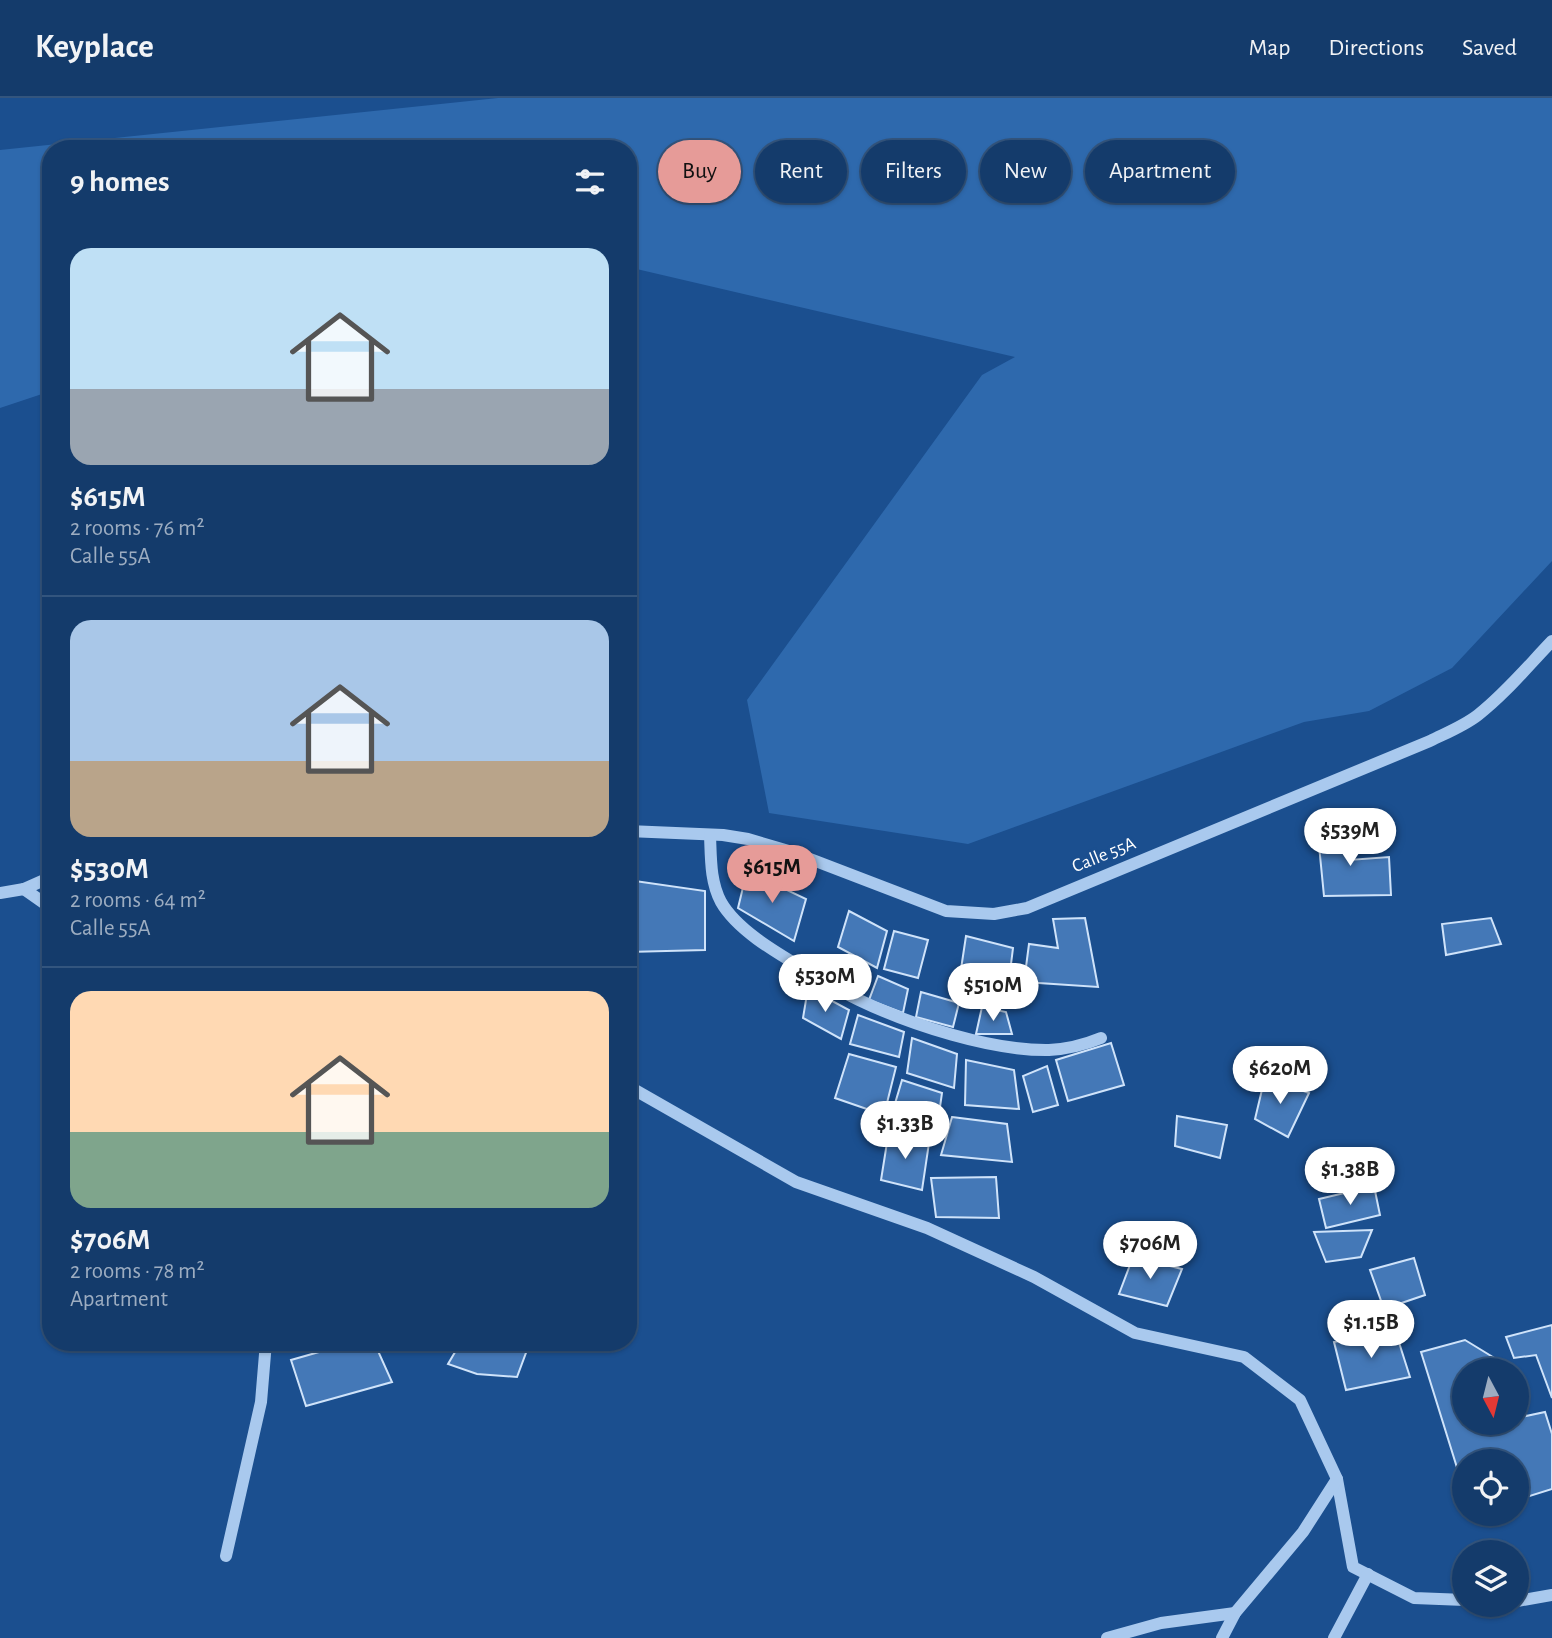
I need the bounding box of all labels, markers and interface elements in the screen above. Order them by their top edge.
text: Keyplace [35,31,154,64]
text: Map [1248,36,1290,60]
text: Directions [1328,36,1424,60]
text: Saved [1462,36,1517,60]
chip: Buy [658,140,741,203]
chip: Rent [755,140,847,203]
chip: Filters [861,140,966,203]
chip: New [980,140,1071,203]
chip: Apartment [1085,140,1235,203]
icon: filters [571,163,609,201]
text: 9 homes [70,167,170,197]
icon: home [277,294,403,420]
text: $615M [70,482,146,512]
text: 2 rooms · 76 m² [70,517,204,540]
text: Calle 55A [70,545,151,568]
icon: home [277,666,403,792]
pin: $539M [1301,808,1399,868]
text: $539M [1320,819,1380,842]
street label: Calle 55A [1069,834,1139,876]
pin: $615M [723,846,821,905]
text: $530M [70,854,149,884]
text: $615M [743,856,801,879]
text: 2 rooms · 64 m² [70,889,206,912]
text: Calle 55A [70,917,151,940]
pin: $530M [776,954,874,1014]
pin: $510M [944,964,1042,1023]
text: $530M [795,965,855,988]
text: $510M [964,974,1022,997]
icon: home [277,1037,403,1163]
pin: $620M [1231,1046,1329,1106]
text: $620M [1249,1057,1311,1080]
pin: $1.33B [848,1102,962,1161]
text: $1.33B [876,1112,934,1135]
pin: $1.38B [1293,1148,1407,1207]
text: $1.38B [1321,1158,1379,1181]
pin: $706M [1101,1222,1199,1281]
text: $706M [70,1225,151,1255]
text: $706M [1119,1232,1181,1255]
text: 2 rooms · 78 m² [70,1260,205,1283]
text: Apartment [70,1288,168,1311]
pin: $1.15B [1314,1300,1428,1360]
text: $1.15B [1343,1311,1399,1334]
north arrow [1452,1358,1530,1435]
map controls [1452,1358,1529,1617]
button: locate [1452,1449,1529,1526]
button: layers [1452,1540,1529,1617]

